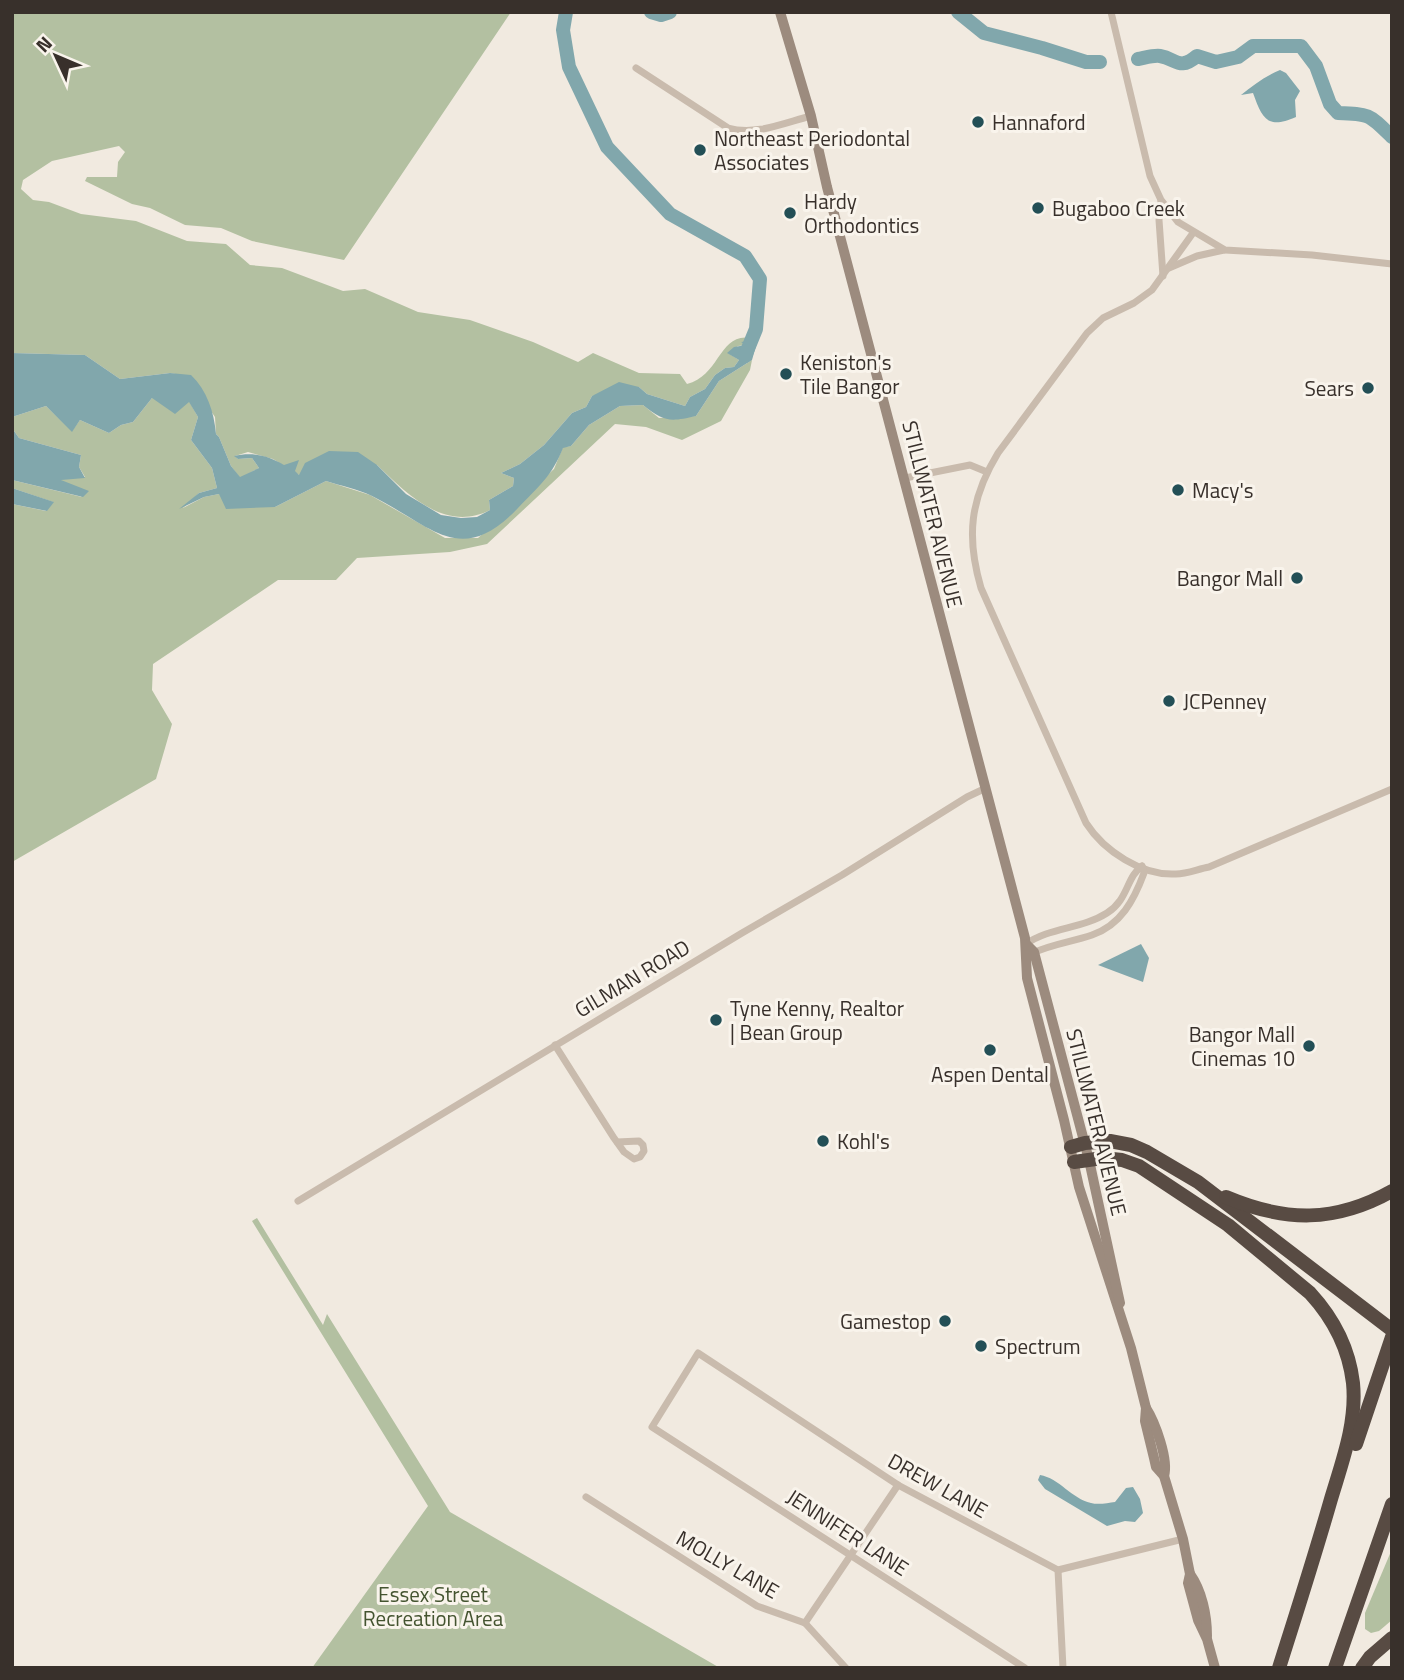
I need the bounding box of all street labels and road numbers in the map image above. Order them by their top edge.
street label: STILLWATER AVENUE [894,417,972,611]
street label: GILMAN ROAD [568,931,696,1025]
street label: STILLWATER AVENUE [1058,1025,1136,1219]
street label: DREW LANE [882,1444,994,1526]
street label: JENNIFER LANE [781,1480,915,1584]
street label: MOLLY LANE [671,1522,785,1606]

